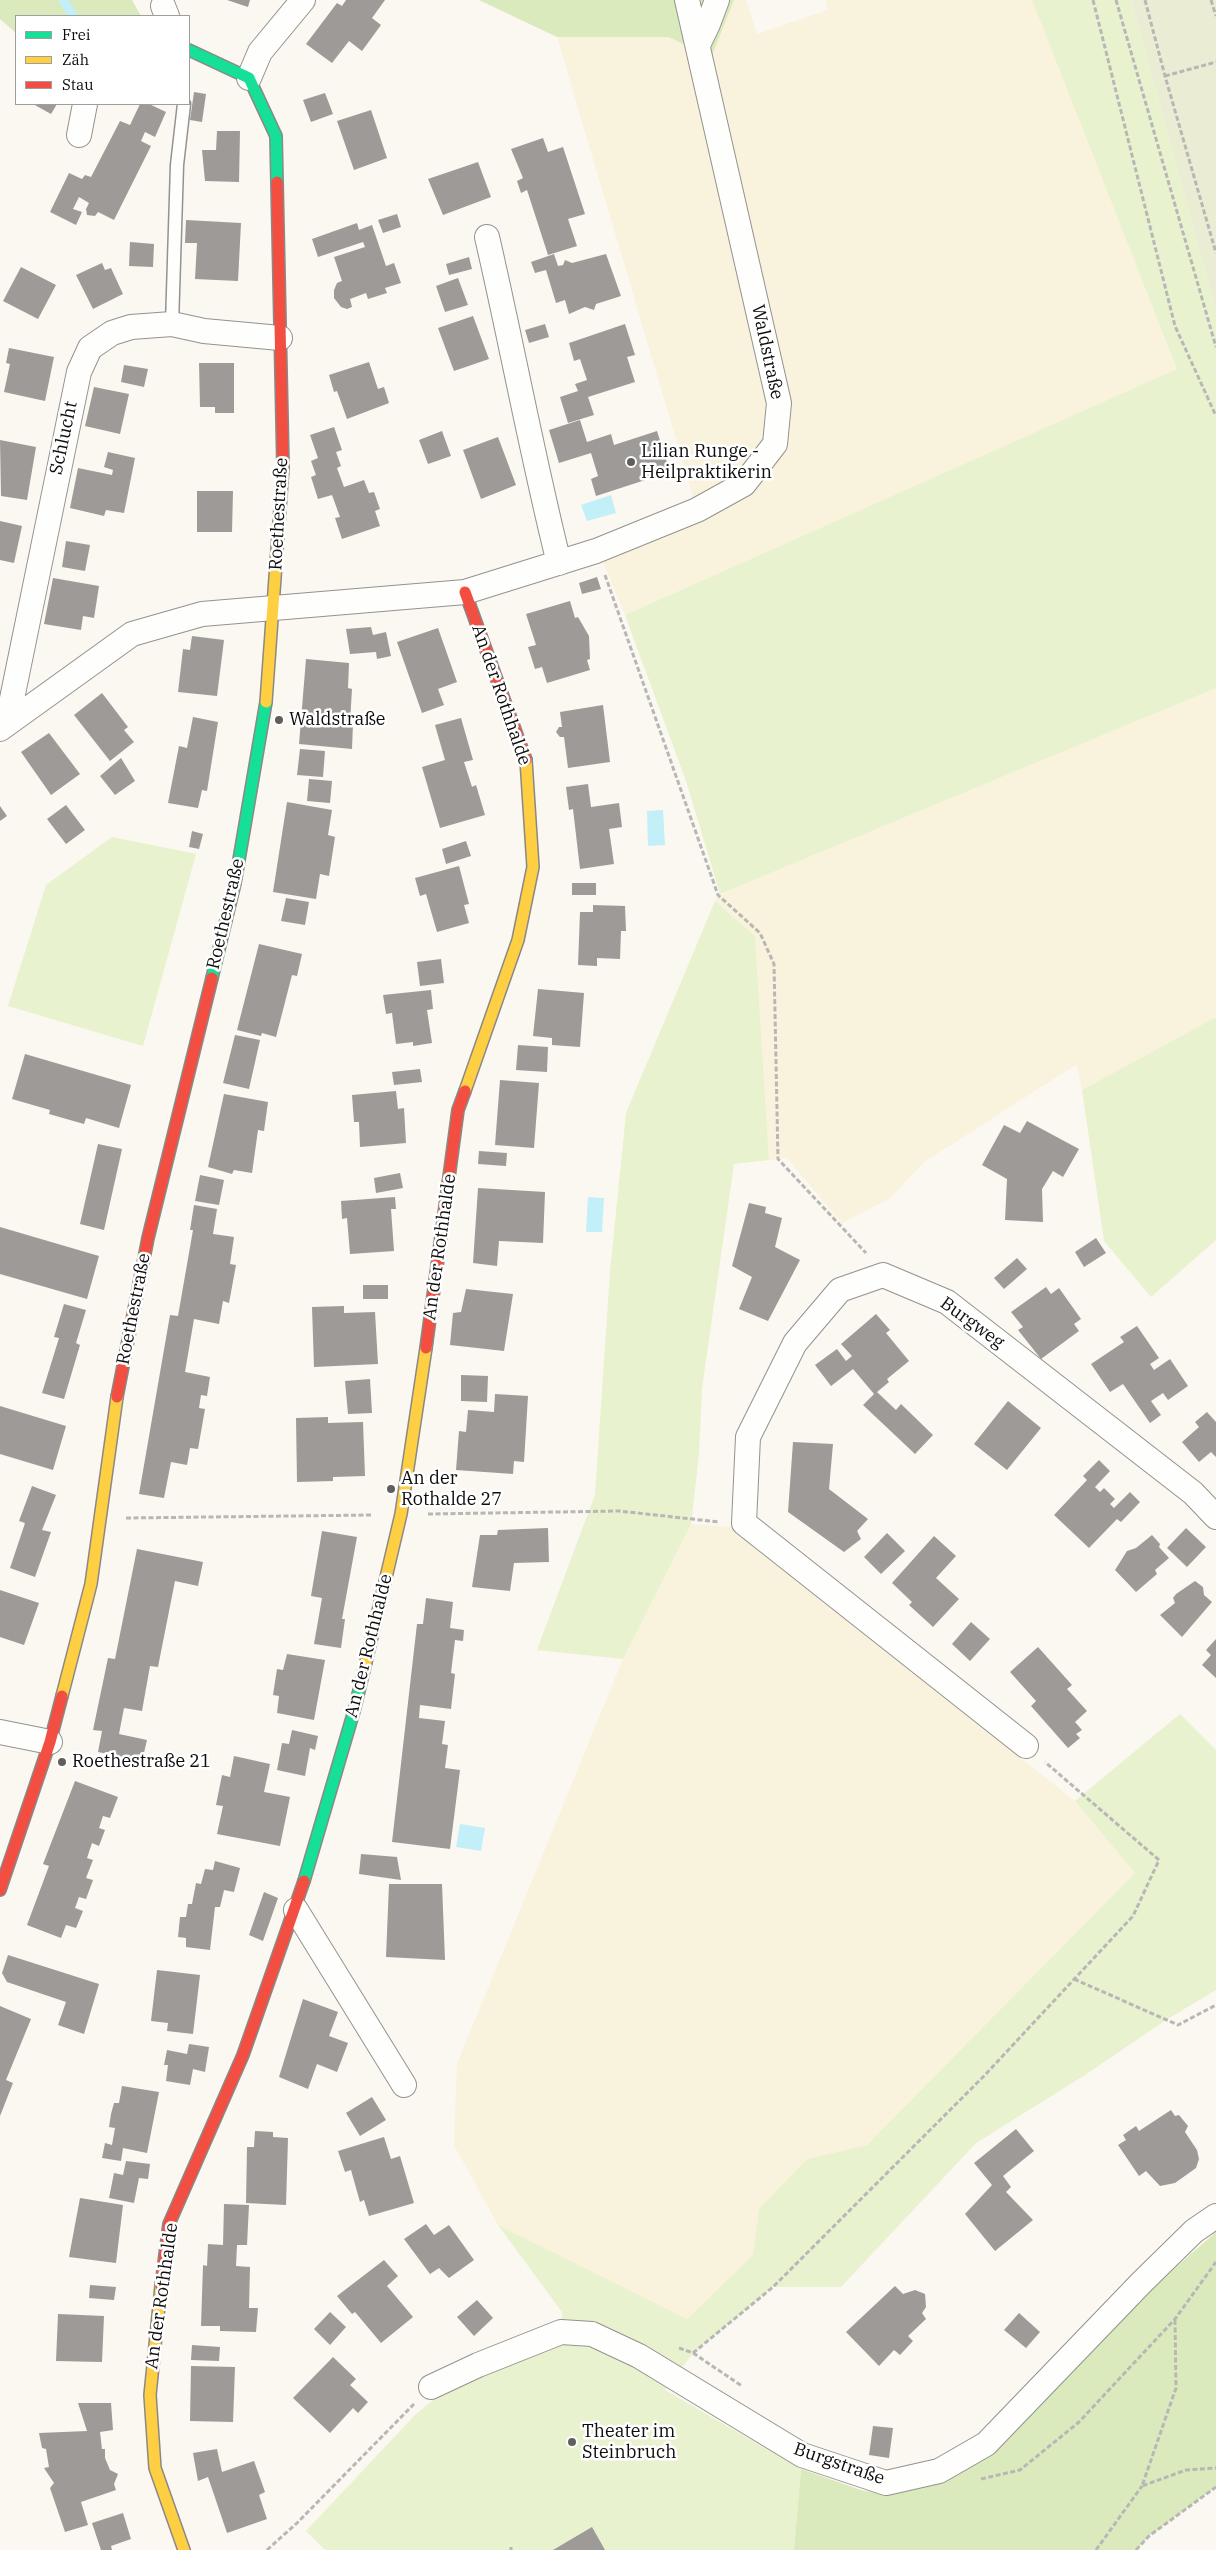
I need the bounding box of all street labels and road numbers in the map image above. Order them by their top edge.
street label: Waldstraße [746,303,788,401]
street label: Schlucht [46,399,82,477]
street label: Roethestraße [265,457,293,571]
street label: An der Rothhalde [467,622,535,768]
street label: Roethestraße [203,856,249,972]
street label: An der Rothhalde [419,1173,461,1321]
street label: Roethestraße [113,1251,155,1367]
street label: Burgweg [936,1292,1008,1354]
street label: An der Rothhalde [341,1572,397,1720]
street label: An der Rothhalde [141,2222,183,2370]
street label: Burgstraße [791,2438,887,2490]

